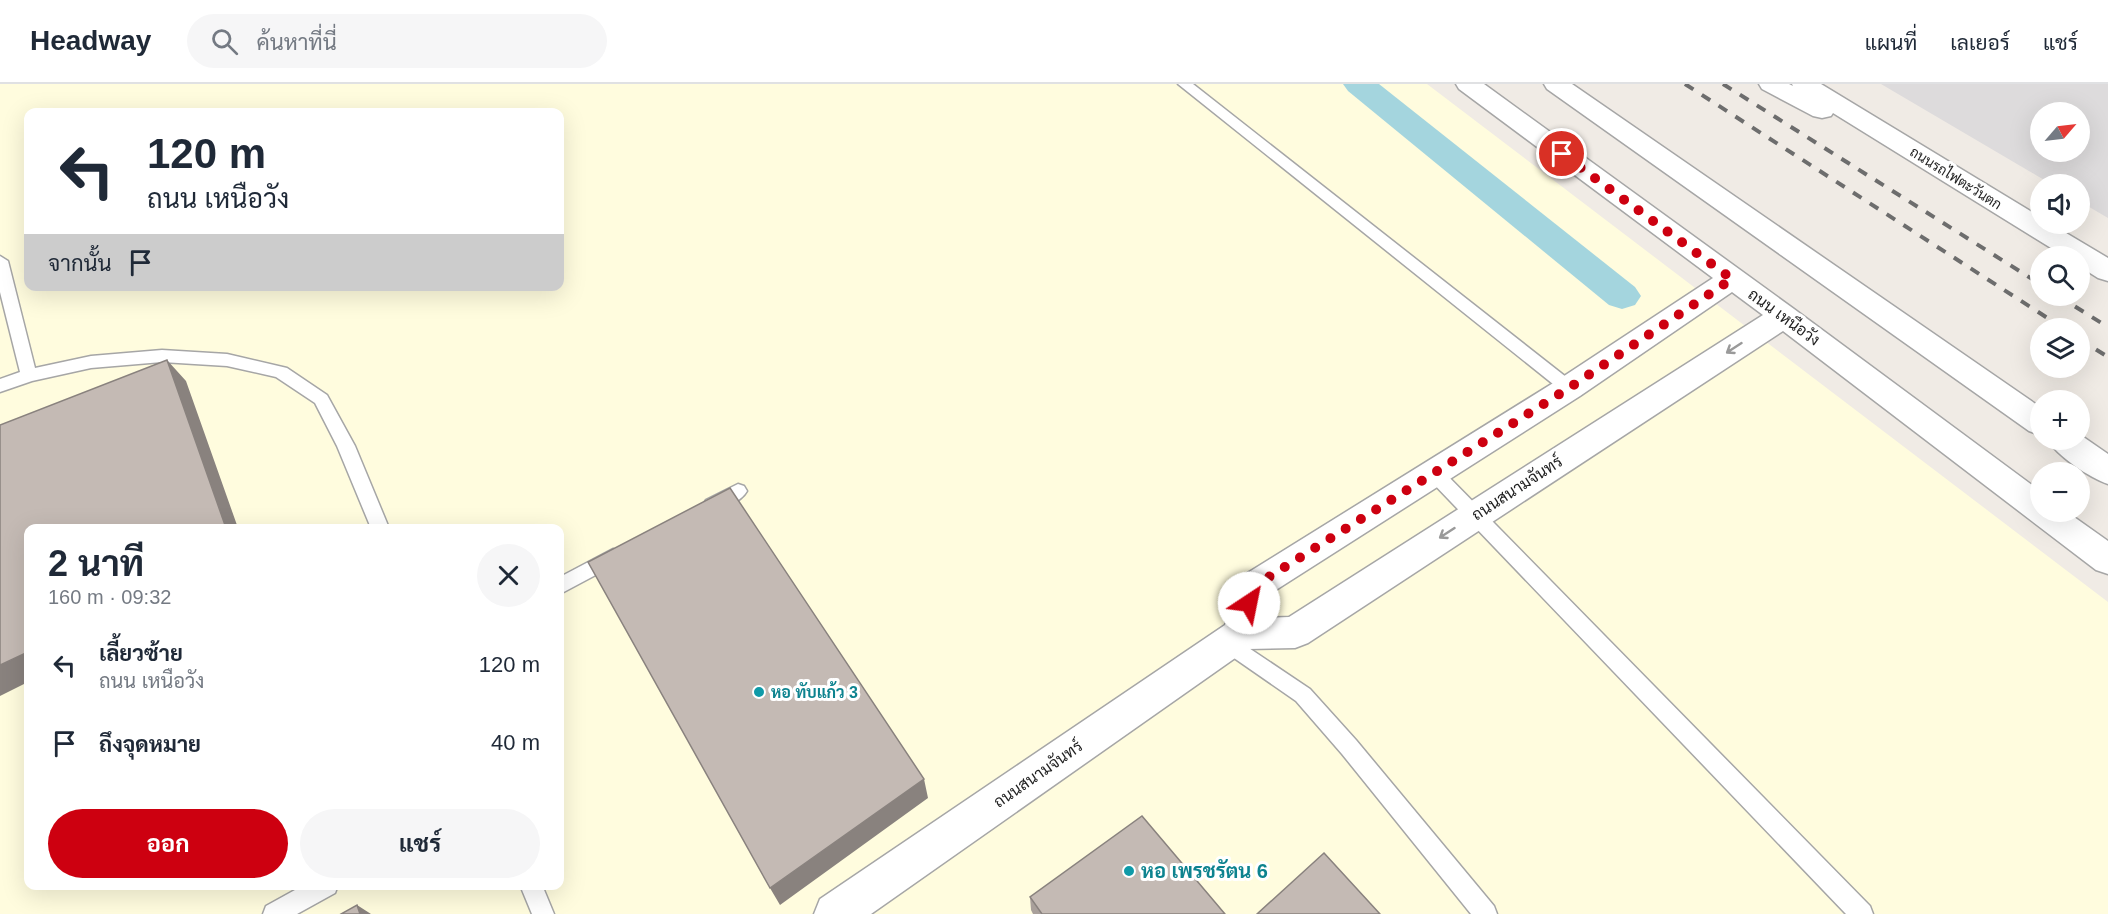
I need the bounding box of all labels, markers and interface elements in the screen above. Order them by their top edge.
search box [187,14,607,68]
text: Headway [30,25,151,56]
icon: search [208,25,241,58]
text: ค้นหาที่นี่ [256,30,337,55]
text: แผนที่ [1865,31,1917,54]
text: เลเยอร์ [1950,31,2010,54]
text: แชร์ [2043,31,2078,54]
north arrow [2030,102,2090,162]
map controls [2030,102,2090,522]
pin [1536,128,1587,179]
text: 120 m [147,130,266,177]
icon: left [48,132,126,210]
icon: arrive [1545,137,1578,170]
street label: ถนนรถไฟตะวันตก [1907,143,2005,213]
button: sound [2030,174,2090,234]
text: ถนน เหนือวัง [147,184,289,214]
icon: arrive [124,246,157,279]
button: search [2030,246,2090,306]
text: จากนั้น [48,251,112,276]
street label: ถนน เหนือวัง [1745,284,1824,349]
button: layers [2030,318,2090,378]
one-way arrow [1726,341,1743,354]
button: + [2030,390,2090,450]
street label: ถนนสนามจันทร์ [1467,449,1565,523]
button: − [2030,462,2090,522]
one-way arrow [1439,528,1456,540]
text: 2 นาที [48,543,144,584]
button: close [477,544,540,607]
position arrow [1217,571,1281,635]
text: 160 m · 09:32 [48,586,171,608]
text: เลี้ยวซ้าย [99,641,183,666]
icon: left [48,649,81,682]
text: 120 m [479,652,540,677]
text: ถนน เหนือวัง [99,670,204,692]
place label: หอ ทับแก้ว 3 [771,681,858,701]
marker: หอ ทับแก้ว 3 [752,685,766,699]
icon: arrive [48,727,81,760]
text: 40 m [491,730,540,755]
text: ถึงจุดหมาย [99,732,201,757]
street label: ถนนสนามจันทร์ [988,734,1086,811]
button: ออก [48,809,288,878]
button: แชร์ [300,809,540,878]
place label: หอ เพรชรัตน 6 [1141,858,1268,882]
marker: หอ เพรชรัตน 6 [1122,864,1136,878]

